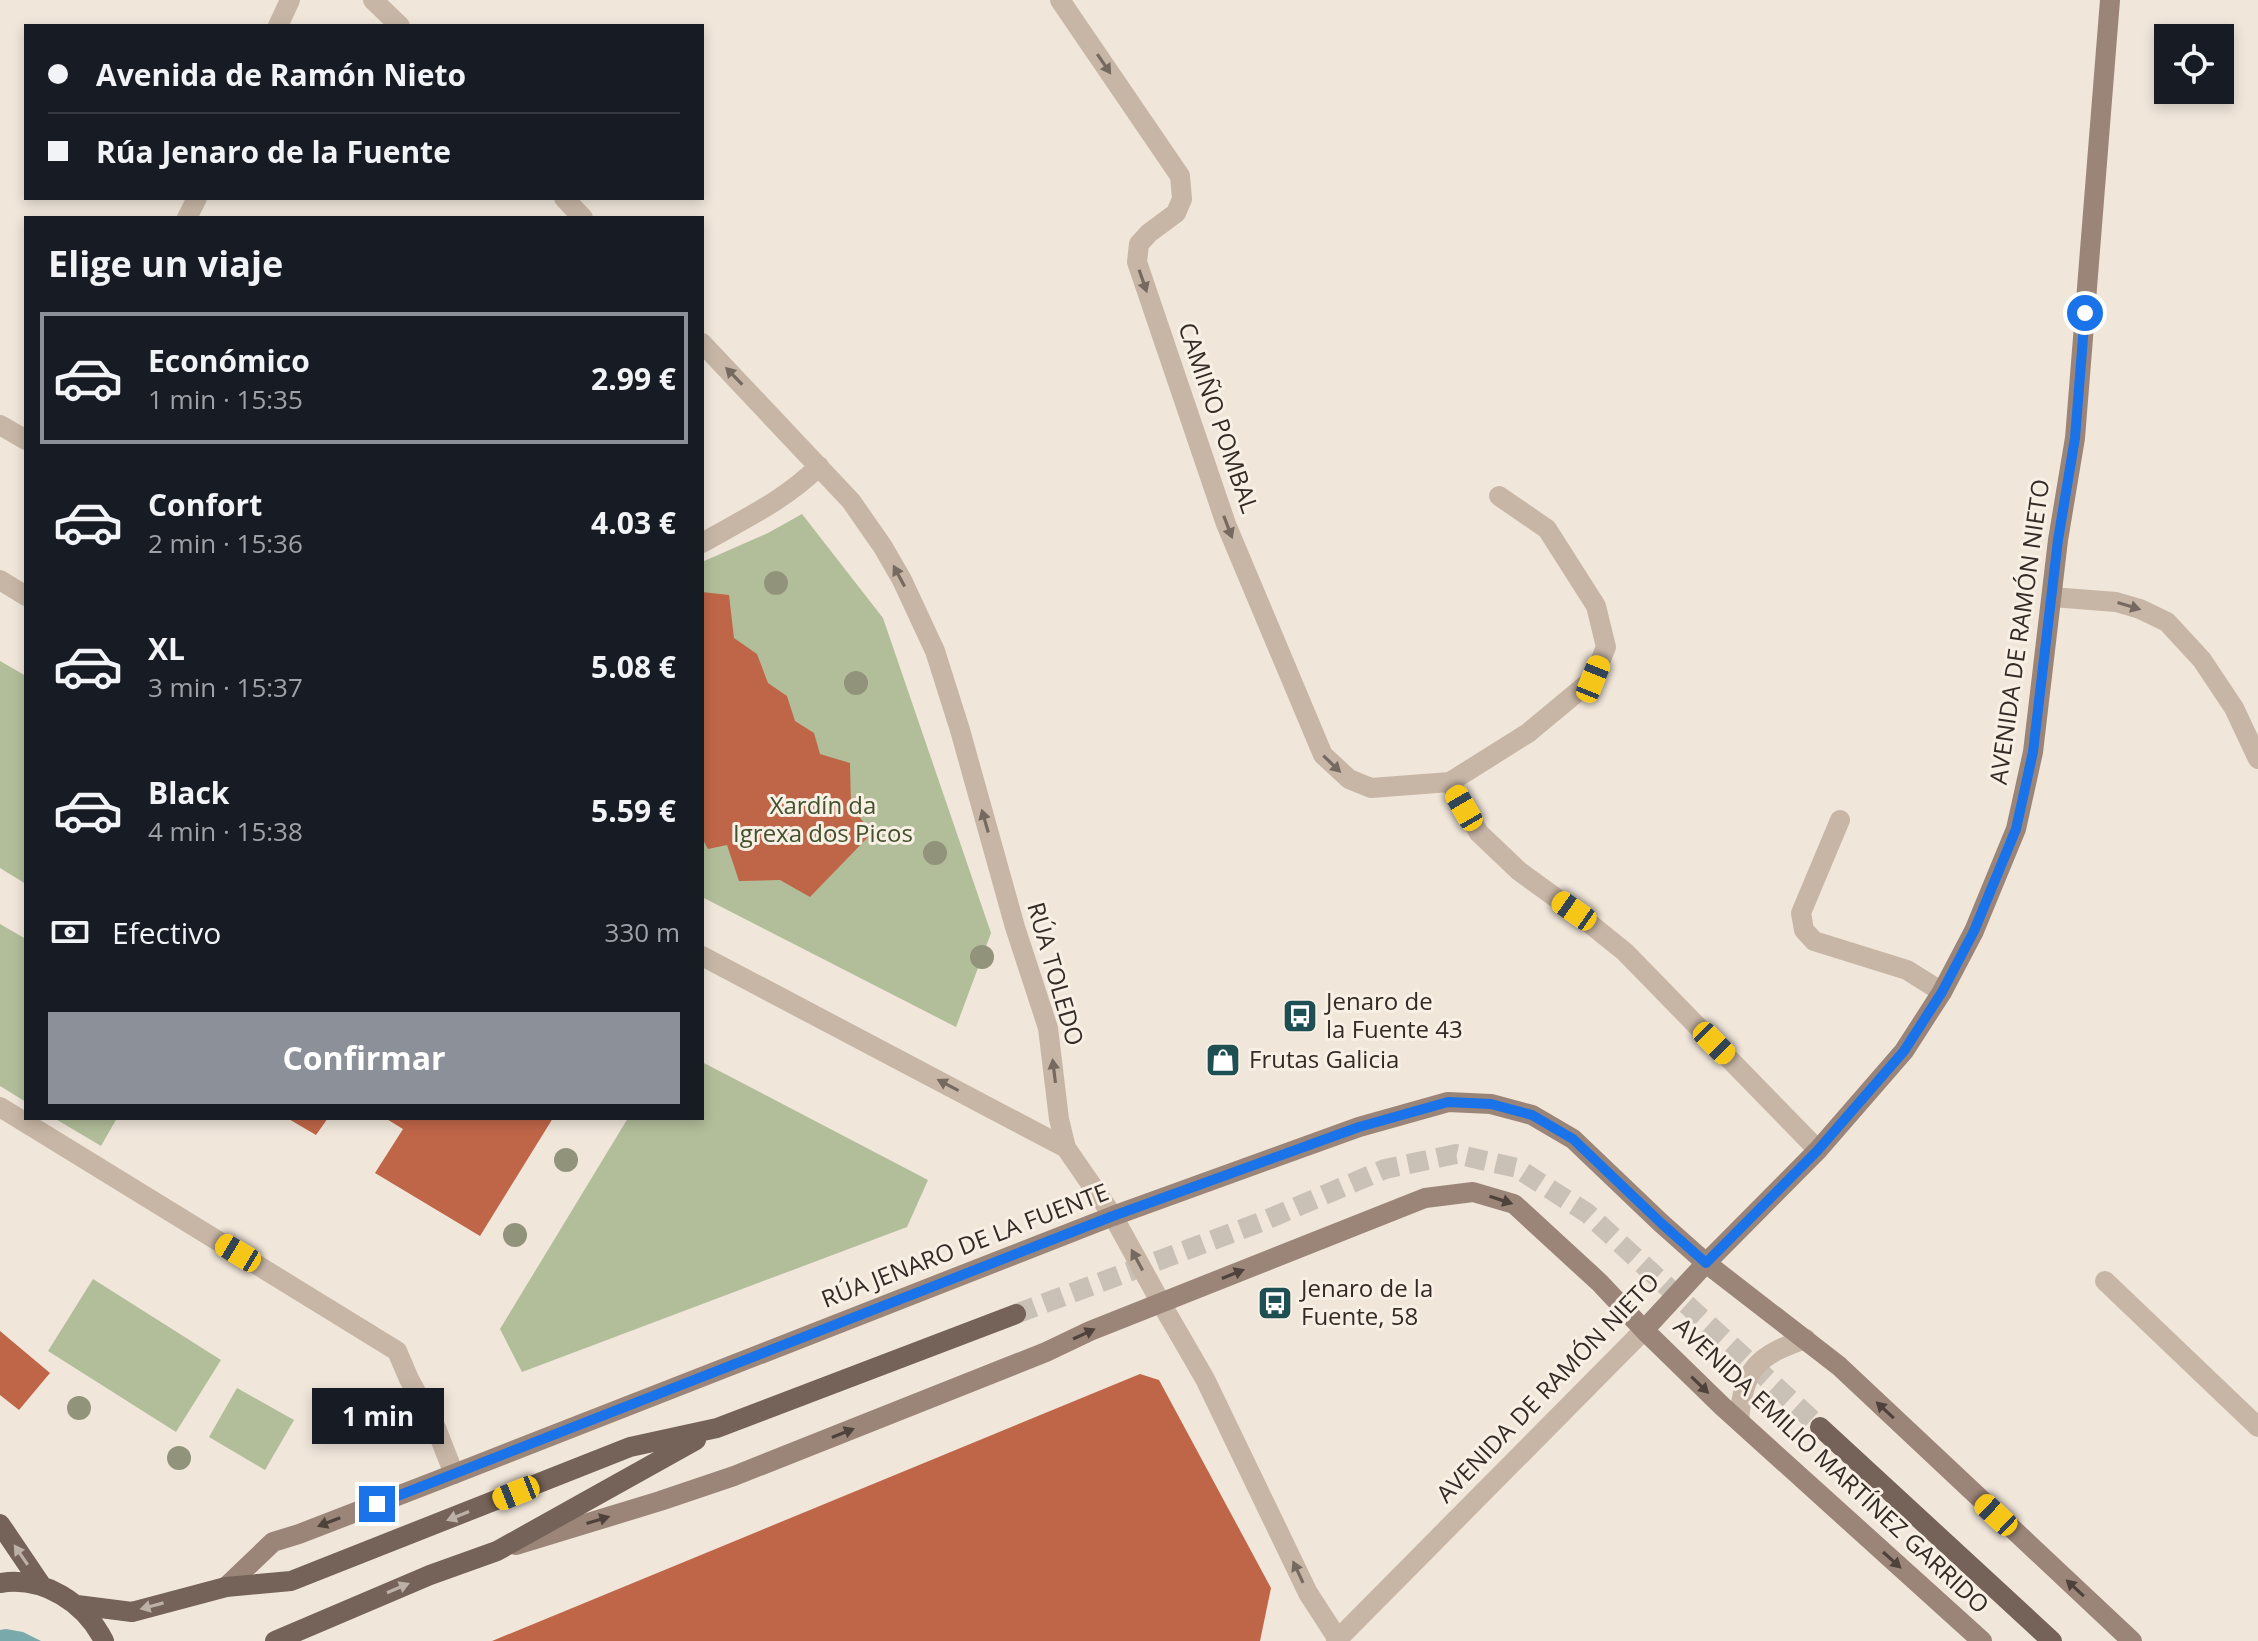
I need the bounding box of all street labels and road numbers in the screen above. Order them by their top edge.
street label: CAMIÑO POMBAL [1171,318,1267,517]
street label: AVENIDA DE RAMÓN NIETO [1981,477,2056,787]
street label: RÚA TOLEDO [1020,898,1093,1049]
street label: RÚA JENARO DE LA FUENTE [816,1175,1113,1315]
street label: AVENIDA DE RAMÓN NIETO [1428,1265,1666,1509]
street label: AVENIDA EMILIO MARTÍNEZ GARRIDO [1667,1310,1997,1620]

